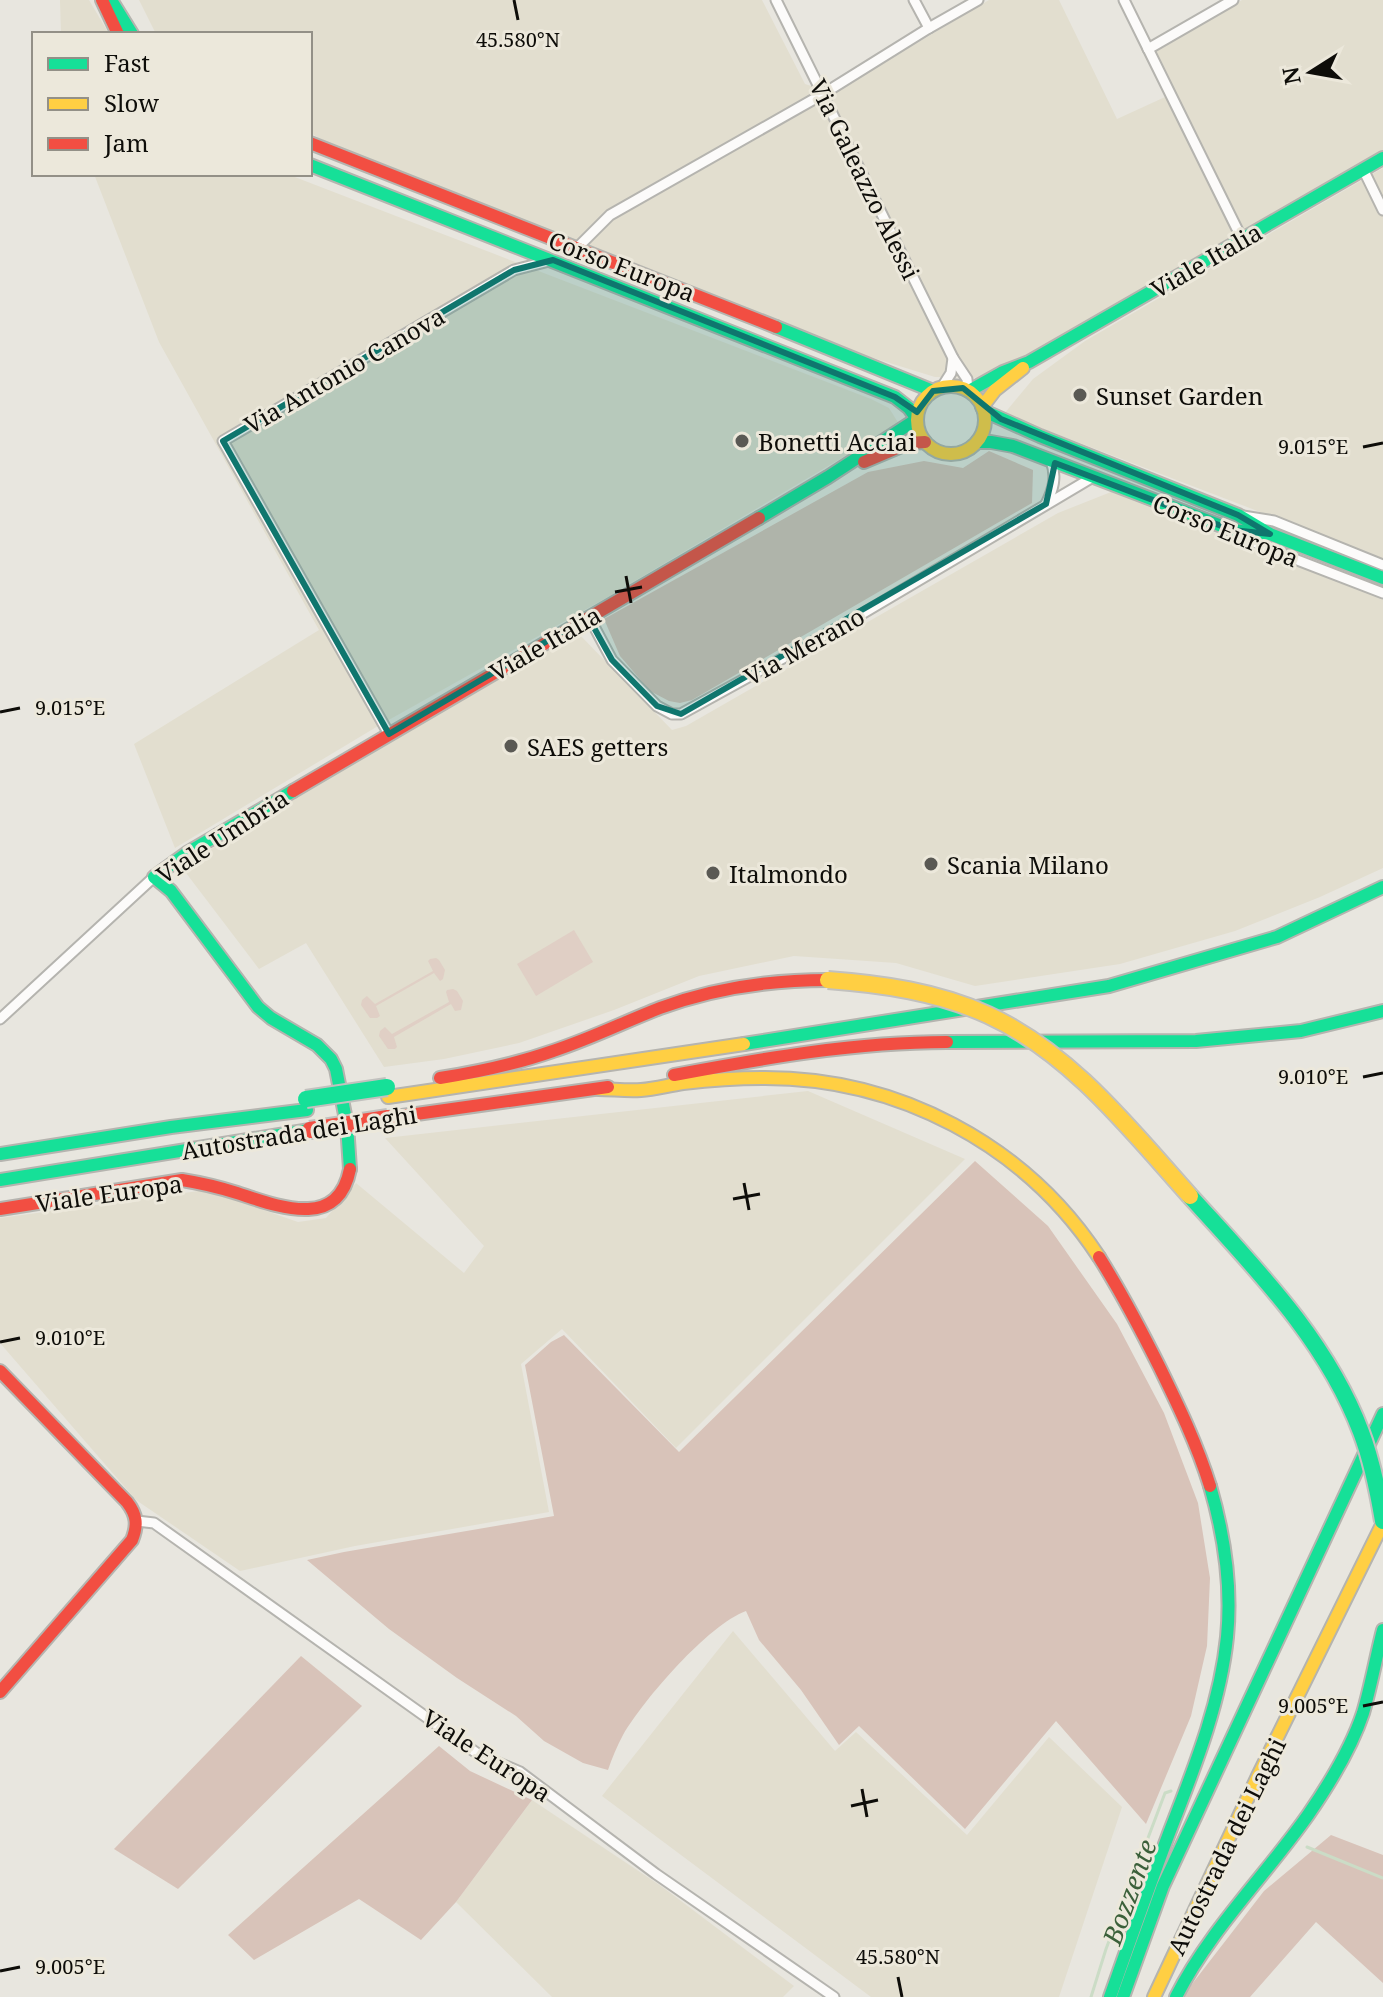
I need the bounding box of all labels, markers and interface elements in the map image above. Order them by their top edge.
text: 45.580°N [476,26,560,53]
legend [32,32,312,176]
north arrow [1271,32,1351,112]
text: Fast [104,46,150,79]
text: N [1274,65,1307,87]
street label: Via Galeazzo Alessi [802,73,928,285]
text: Slow [104,86,159,119]
text: Jam [103,126,149,159]
street label: Viale Italia [1144,215,1268,305]
street label: Corso Europa [544,223,700,309]
street label: Via Antonio Canova [238,299,450,441]
place label: Sunset Garden [1096,379,1263,412]
marker: Sunset Garden [1071,386,1089,404]
place label: Bonetti Acciai [758,425,916,458]
marker: Bonetti Acciai [733,432,751,450]
text: 9.015°E [1278,433,1348,460]
street label: Corso Europa [1148,486,1304,574]
street label: Viale Italia [483,598,607,688]
street label: Via Merano [738,599,870,693]
text: 9.015°E [35,694,105,721]
place label: SAES getters [527,730,668,763]
marker: SAES getters [502,737,520,755]
street label: Viale Umbria [150,781,294,891]
place label: Scania Milano [947,848,1109,881]
marker: Scania Milano [922,855,940,873]
place label: Italmondo [729,857,848,890]
marker: Italmondo [704,864,722,882]
text: 9.010°E [1278,1063,1348,1090]
street label: Autostrada dei Laghi [179,1097,419,1167]
street label: Viale Europa [34,1166,184,1220]
text: 9.010°E [35,1324,105,1351]
text: 9.005°E [1278,1692,1348,1719]
street label: Viale Europa [416,1701,558,1809]
street label: Autostrada dei Laghi [1159,1732,1293,1960]
water label: Bozzente [1093,1834,1165,1950]
text: 45.580°N [856,1943,940,1970]
text: 9.005°E [35,1953,105,1980]

